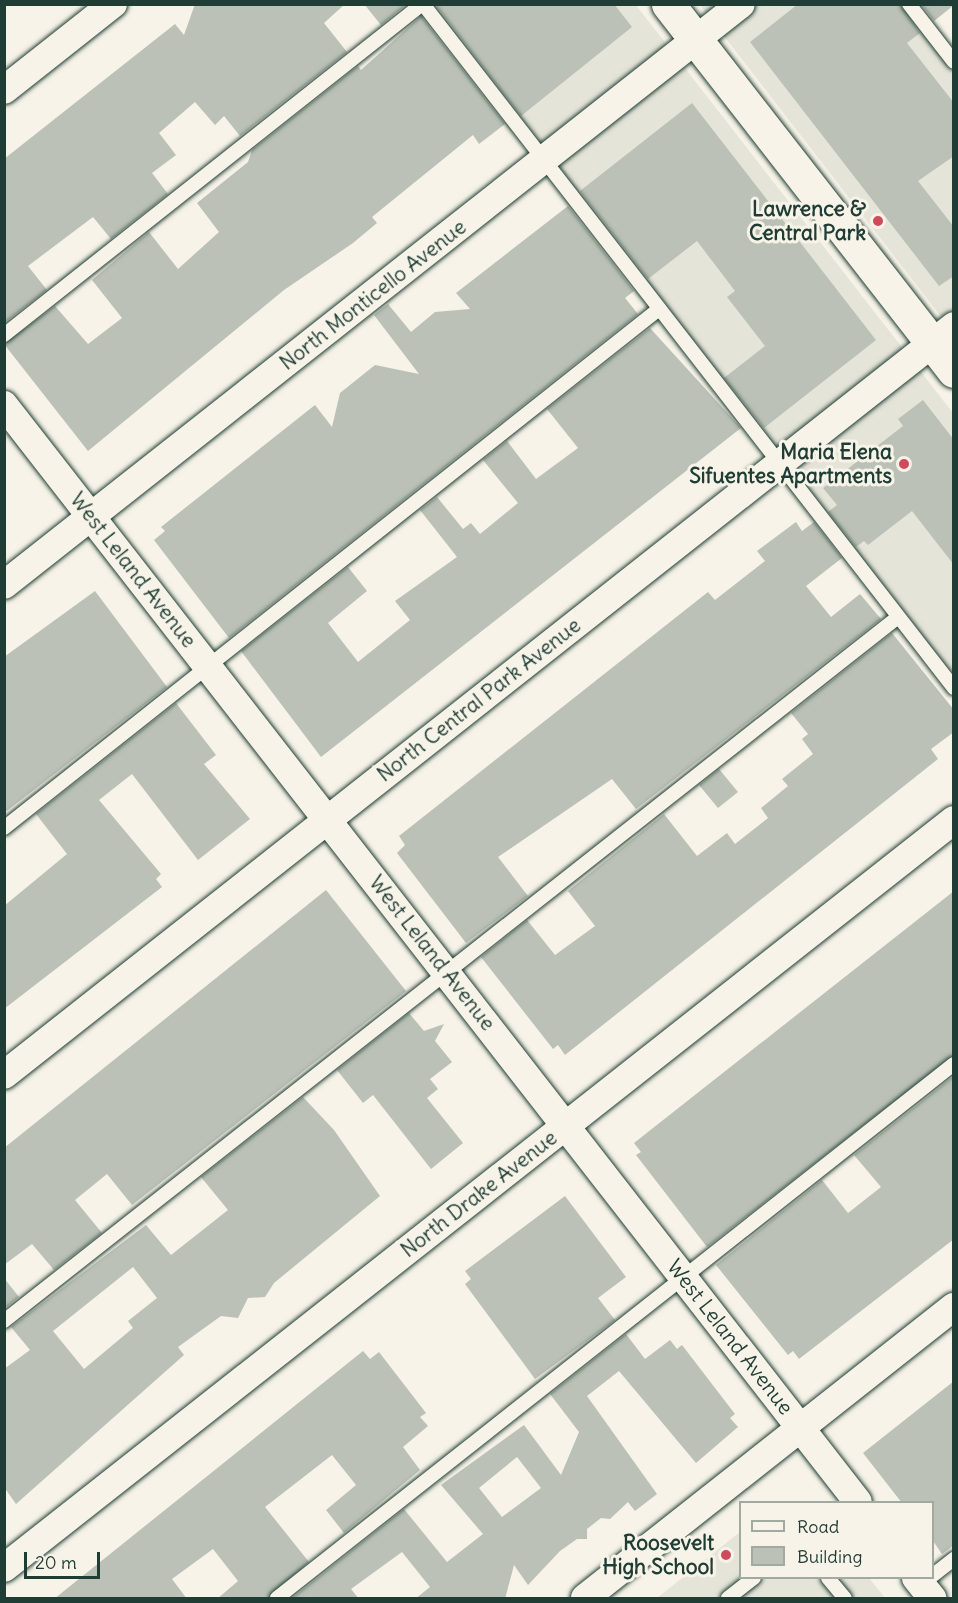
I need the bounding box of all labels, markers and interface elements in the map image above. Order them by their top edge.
place label: Lawrence & Central Park [749,196,866,246]
street label: North Monticello Avenue [275,214,471,376]
marker: Lawrence & Central Park [871,214,885,228]
place label: Maria Elena Sifuentes Apartments [689,439,892,489]
marker: Maria Elena Sifuentes Apartments [897,457,911,471]
street label: West Leland Avenue [65,487,201,653]
street label: North Central Park Avenue [372,613,586,787]
street label: West Leland Avenue [364,870,500,1036]
street label: North Drake Avenue [396,1125,562,1263]
street label: West Leland Avenue [662,1254,798,1420]
legend [739,1501,934,1579]
text: Road [797,1515,839,1538]
place label: Roosevelt High School [603,1530,714,1580]
scale bar [27,1540,104,1578]
text: Building [797,1545,862,1568]
marker: Roosevelt High School [719,1548,733,1562]
text: 20 m [35,1551,77,1574]

